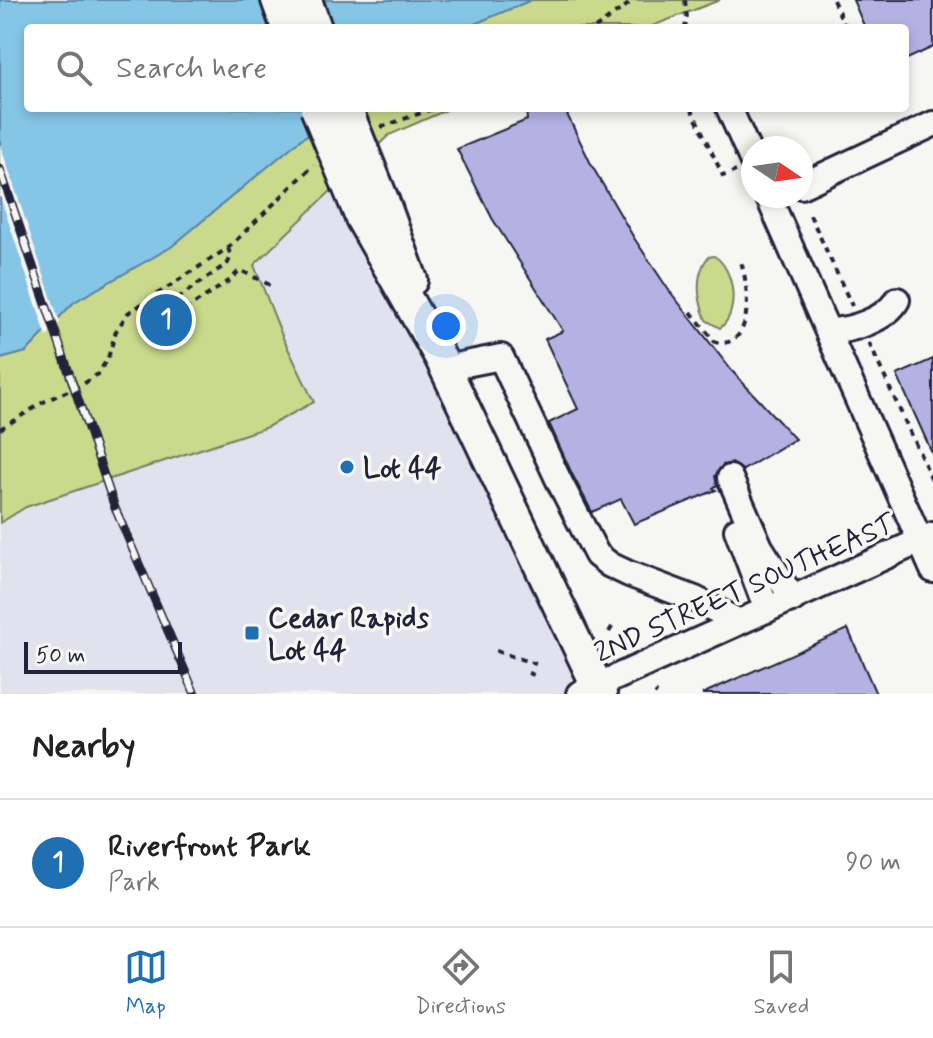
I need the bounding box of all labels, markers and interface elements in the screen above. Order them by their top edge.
search box [24,24,909,112]
icon: search [52,46,96,90]
text: Search here [116,49,267,88]
north arrow [741,136,813,208]
pin: 1 [140,290,192,350]
your location [426,306,466,346]
place label: Lot 44 [363,451,442,488]
marker: Lot 44 [338,458,356,476]
street label: 2ND STREET SOUTHEAST [589,506,902,672]
place label: Cedar Rapids Lot 44 [268,601,429,670]
marker: Cedar Rapids Lot 44 [243,624,261,642]
scale bar [24,638,182,674]
text: 50 m [36,642,85,670]
text: Nearby [32,724,136,769]
text: Riverfront Park [108,827,311,866]
text: 1 [52,846,64,880]
text: 90 m [846,846,901,880]
text: Park [108,866,160,900]
tab: Map [124,945,168,1021]
tab: Directions [415,945,506,1021]
tab: Saved [754,945,809,1021]

